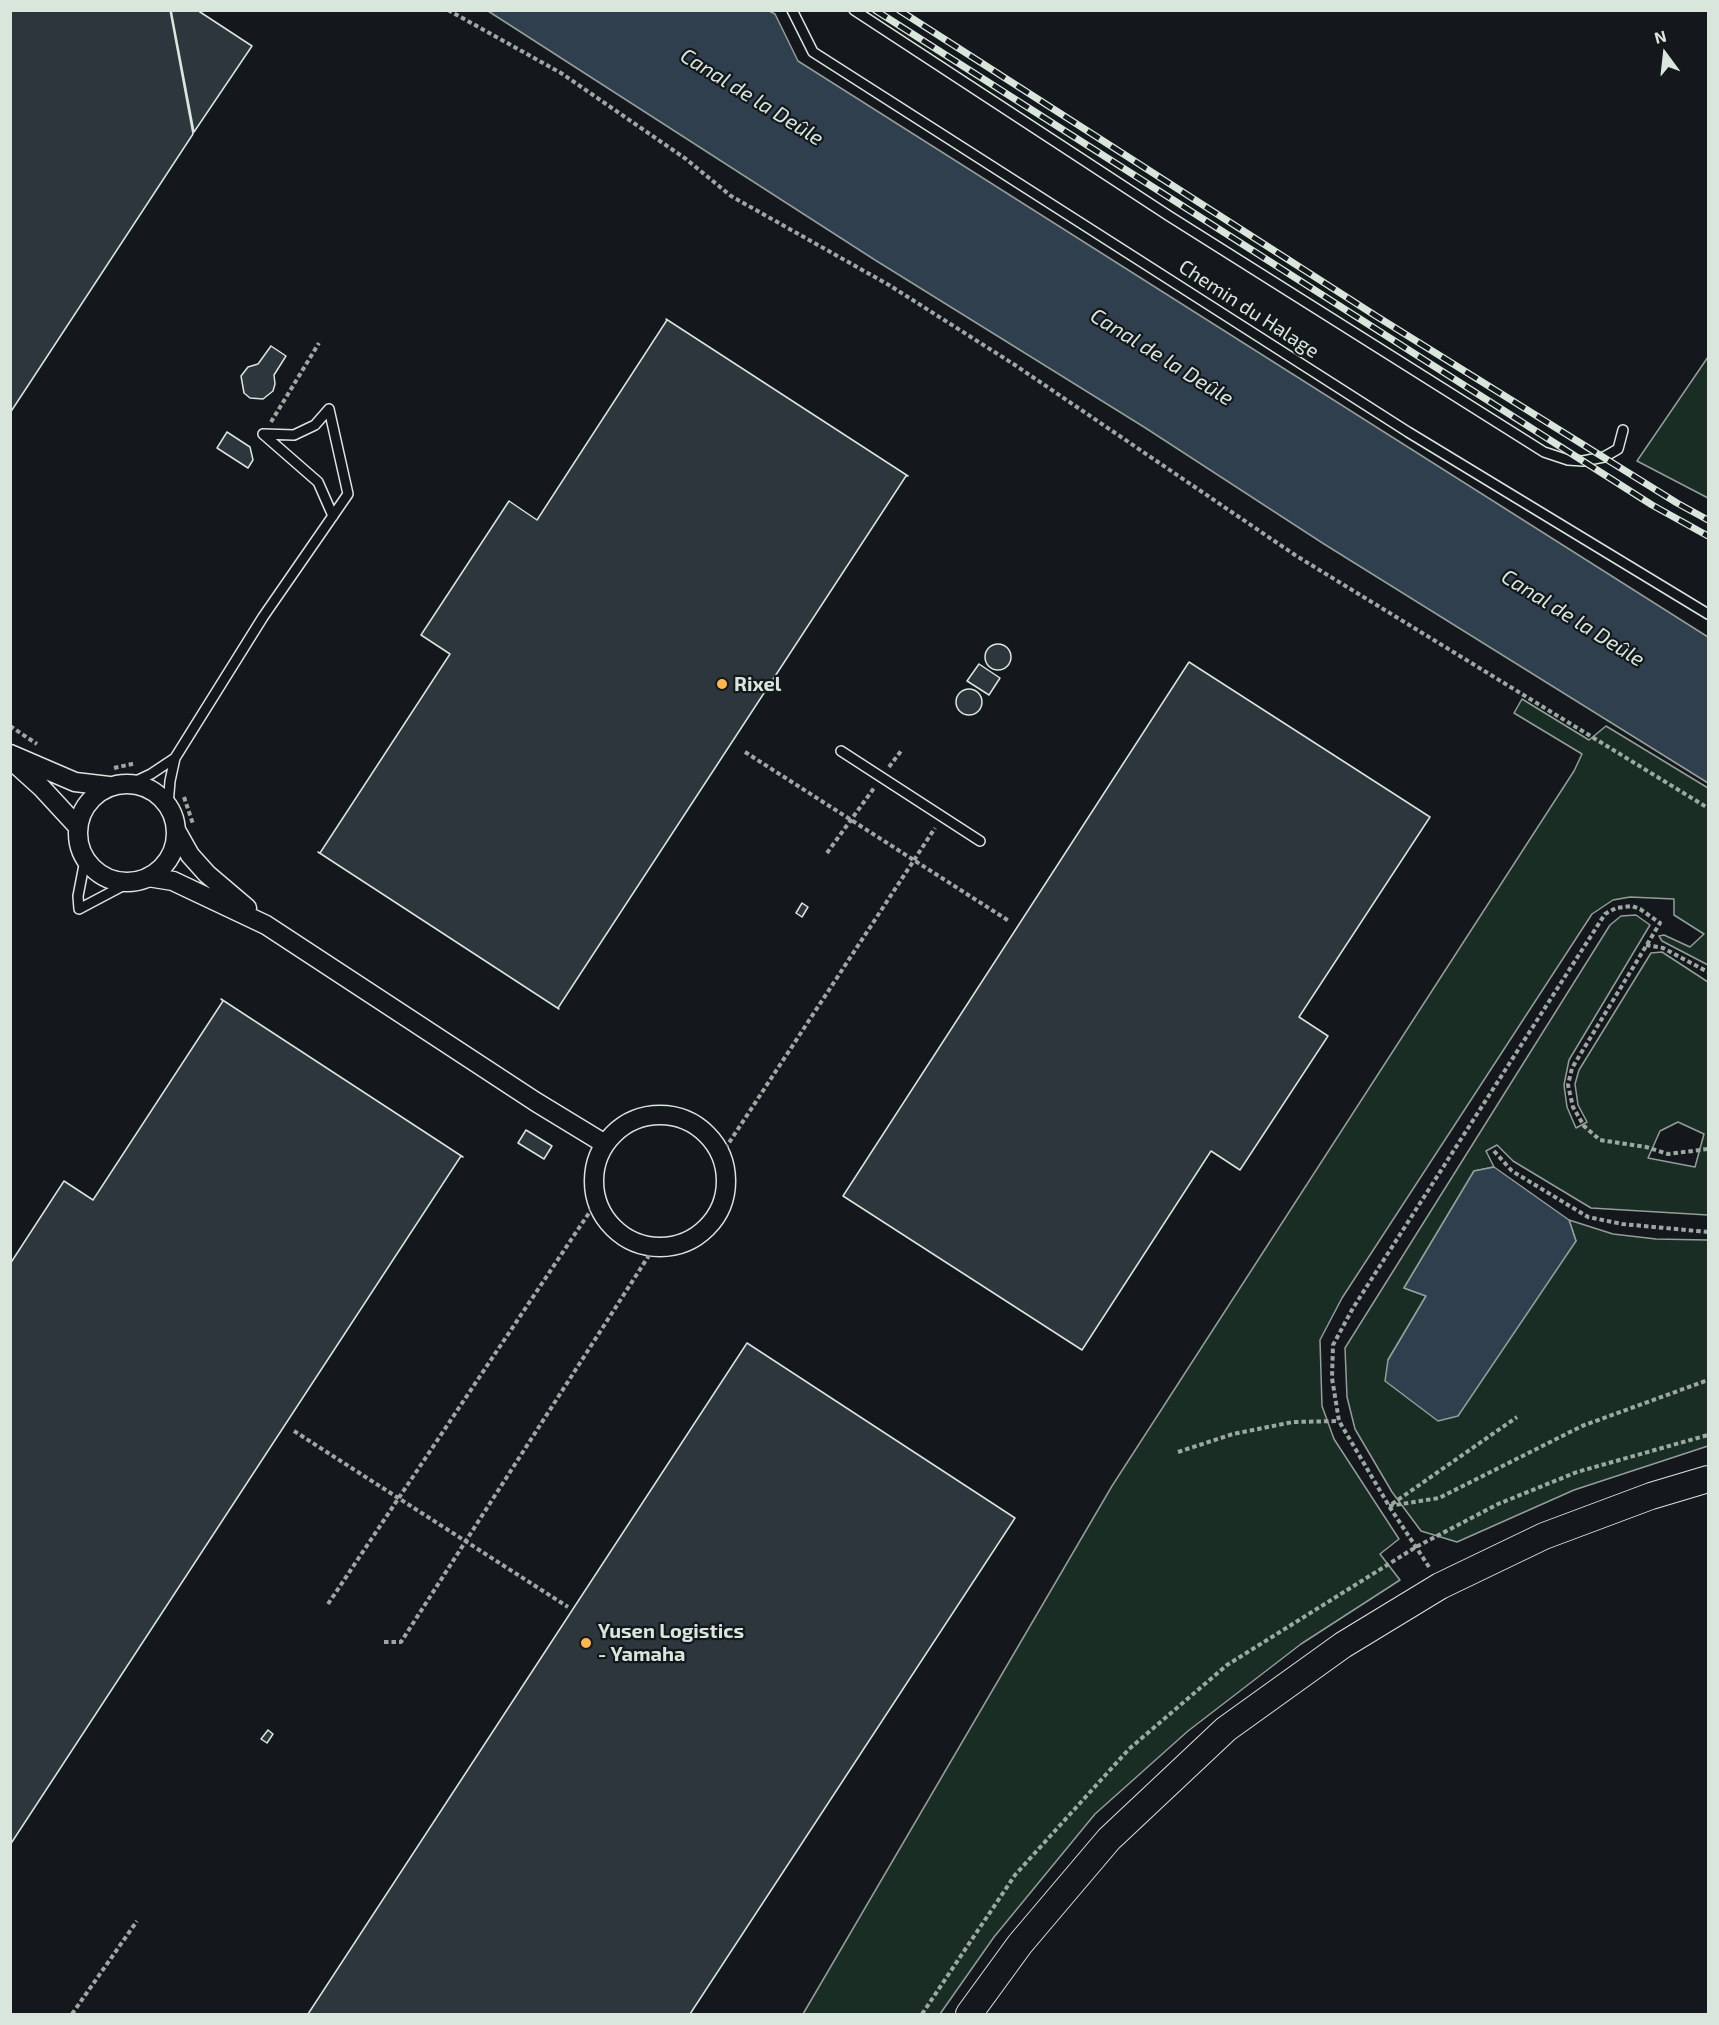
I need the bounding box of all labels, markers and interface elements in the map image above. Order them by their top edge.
north arrow [1635,24,1695,84]
text: N [1652,25,1668,47]
water label: Canal de la Deûle [676,43,828,151]
street label: Chemin du Halage [1174,255,1324,363]
water label: Canal de la Deûle [1086,303,1238,411]
water label: Canal de la Deûle [1497,564,1649,672]
place label: Rixel [734,672,781,696]
marker: Rixel [715,677,729,691]
place label: Yusen Logistics - Yamaha [598,1619,744,1666]
marker: Yusen Logistics - Yamaha [579,1636,593,1650]

